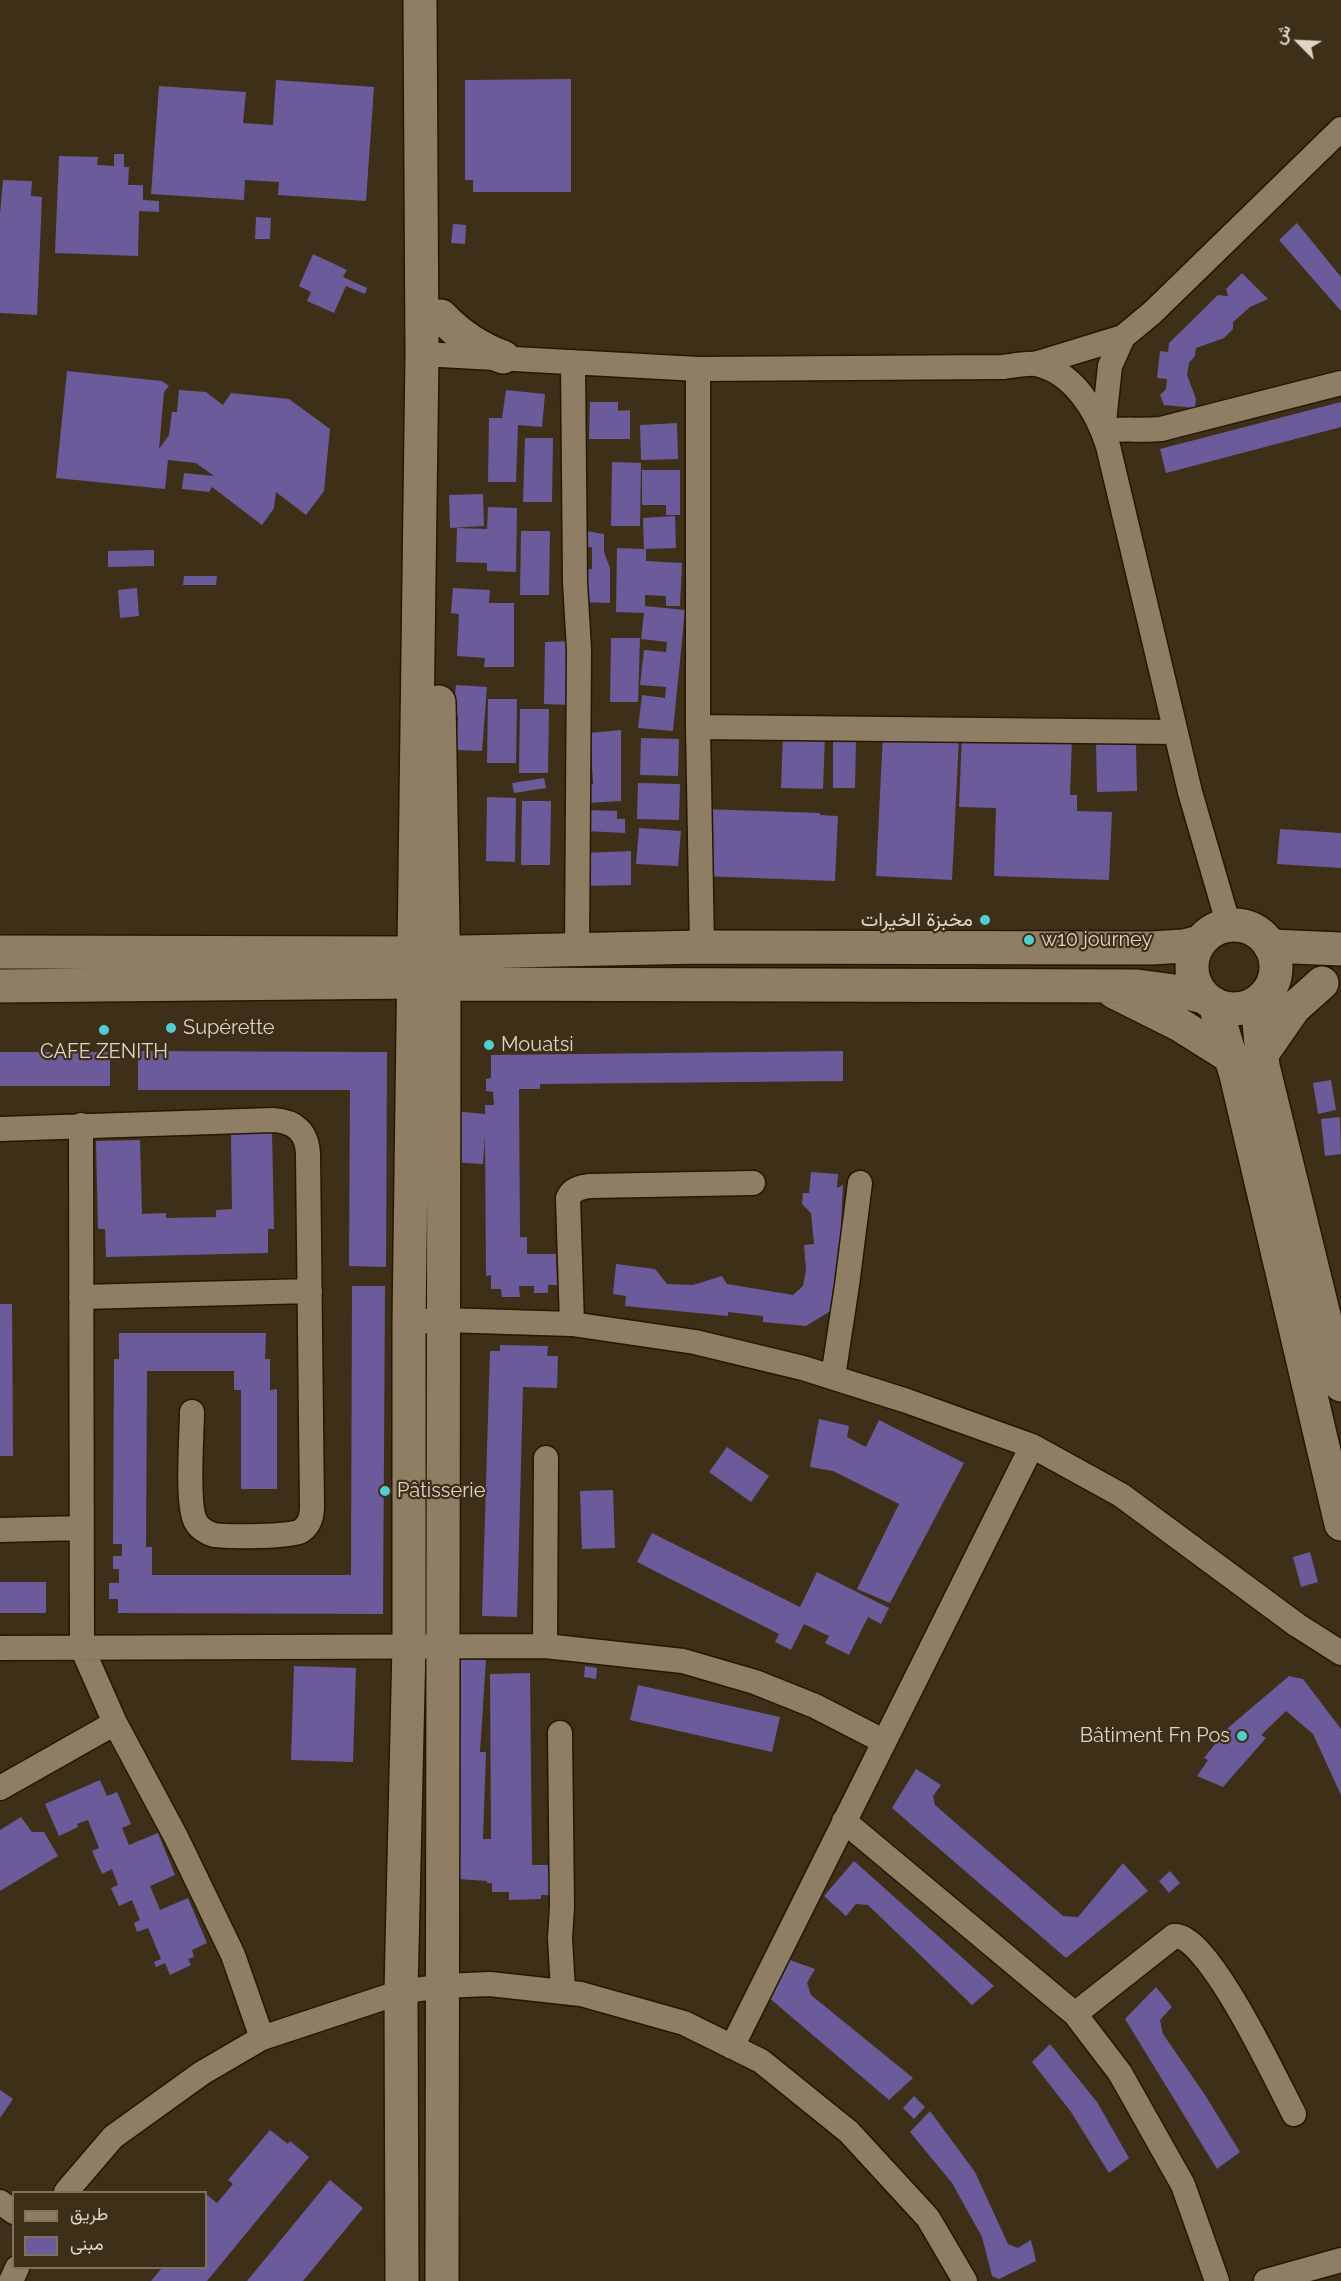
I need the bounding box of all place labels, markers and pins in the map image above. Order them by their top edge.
place label: مخبزة الخيرات [861,908,973,932]
marker: مخبزة الخيرات [978,913,992,927]
place label: w10 journey [1041,928,1152,952]
marker: w10 journey [1022,933,1036,947]
place label: Supérette [183,1016,274,1040]
marker: Supérette [164,1021,178,1035]
marker: CAFE ZENITH [97,1023,111,1037]
place label: Mouatsi [501,1033,574,1057]
marker: Mouatsi [482,1038,496,1052]
place label: CAFE ZENITH [40,1040,168,1064]
place label: Pâtisserie [397,1479,485,1503]
marker: Pâtisserie [378,1484,392,1498]
place label: Bâtiment Fn Pos [1080,1724,1230,1748]
marker: Bâtiment Fn Pos [1235,1729,1249,1743]

